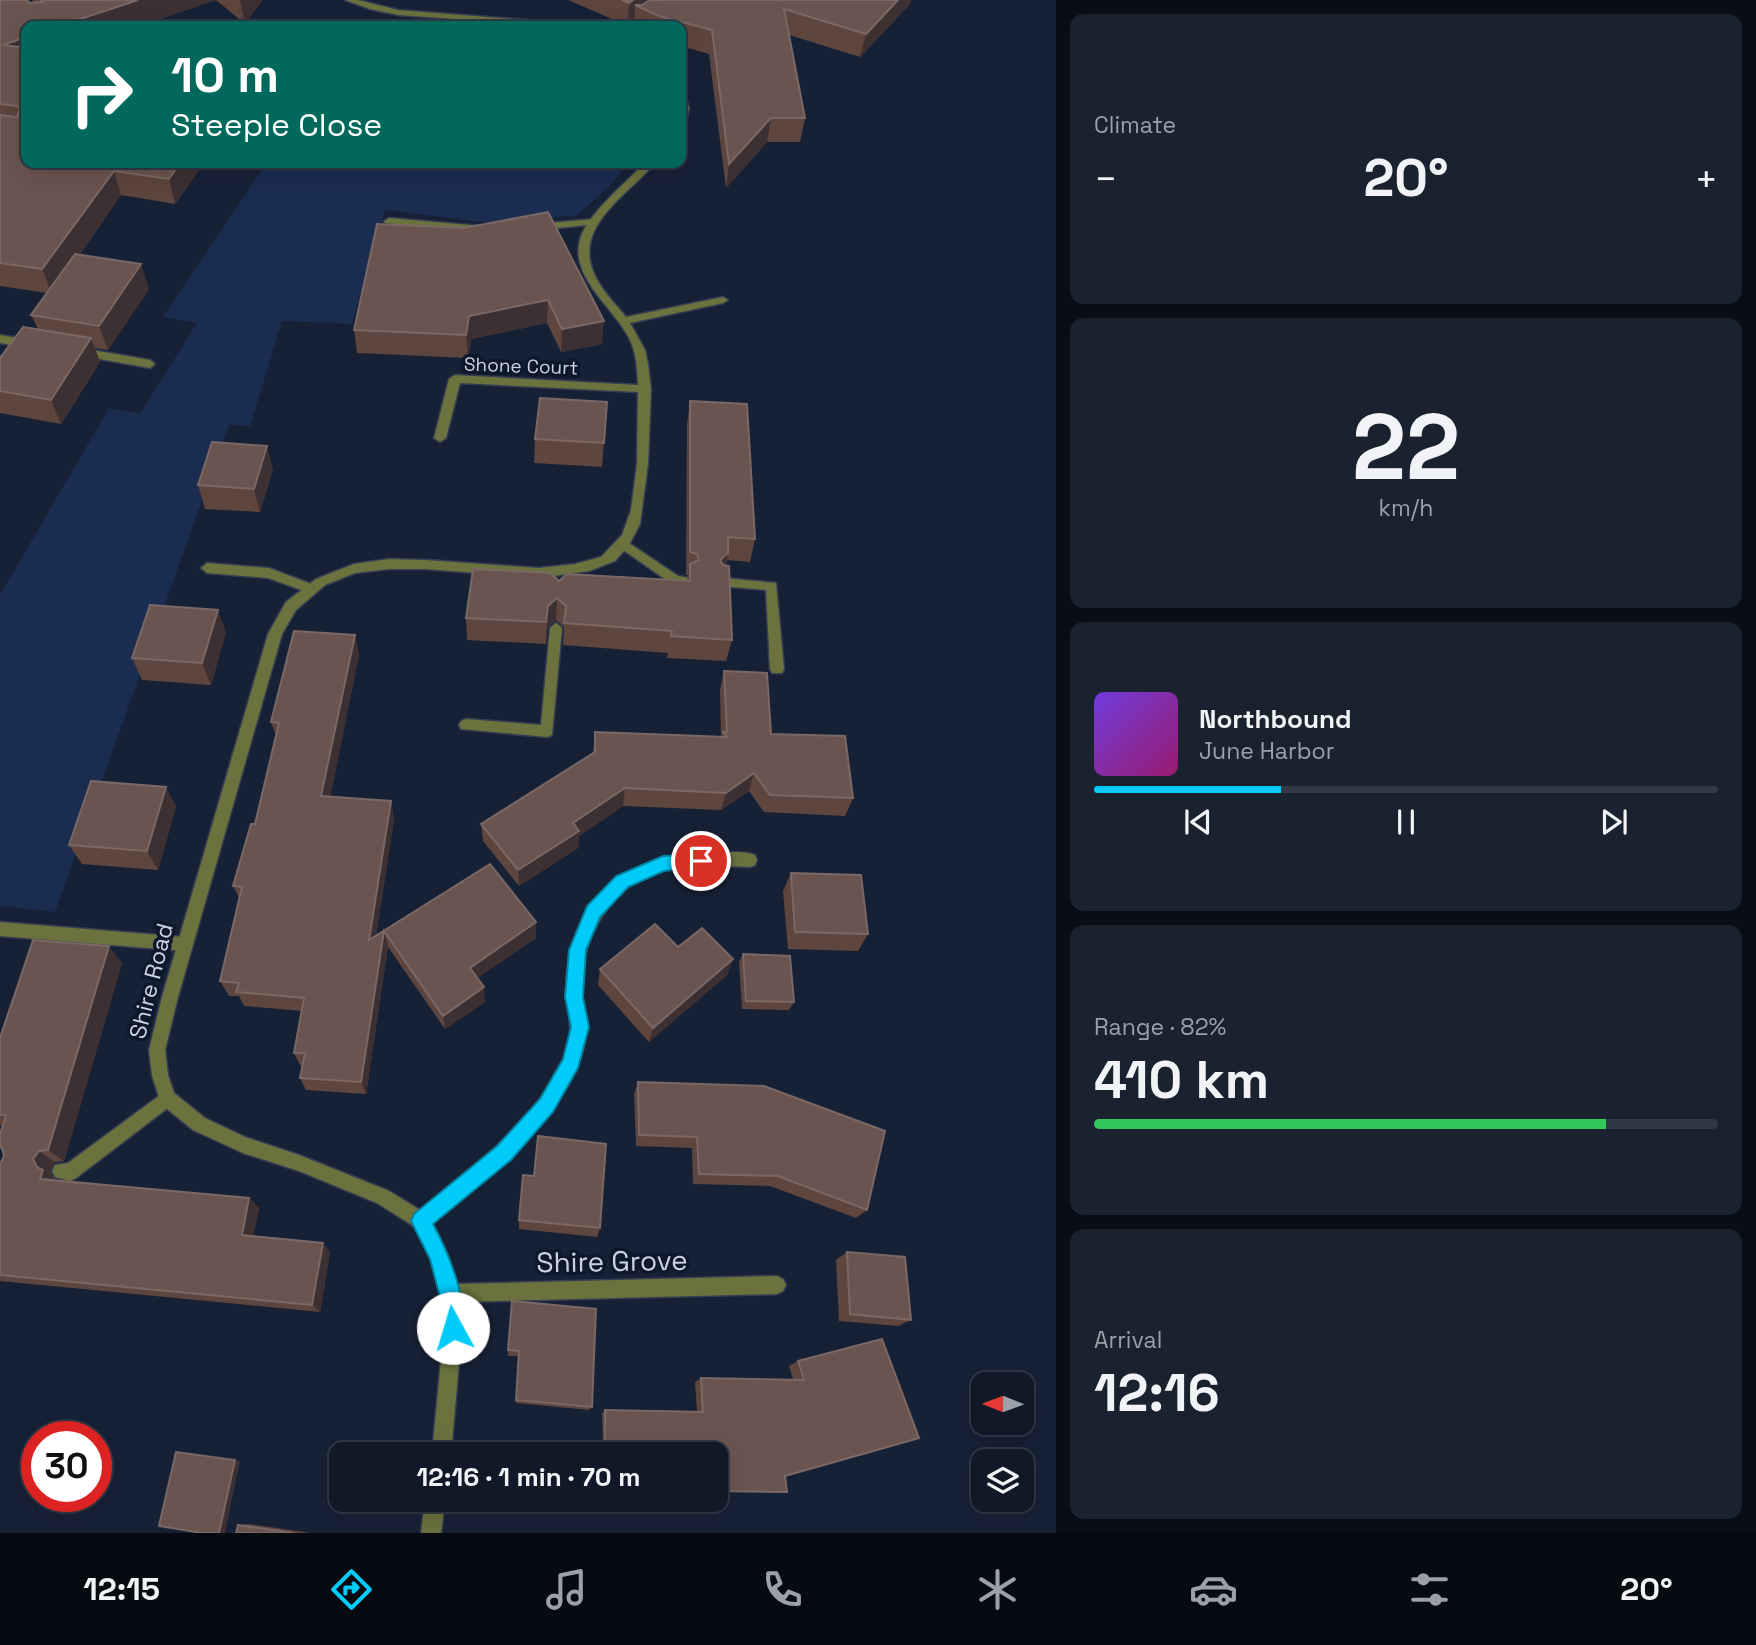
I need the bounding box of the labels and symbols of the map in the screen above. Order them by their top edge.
street label: Shone Court [463,352,579,380]
pin [671,831,731,891]
street label: Shire Road [122,920,180,1042]
street label: Shire Grove [536,1242,688,1280]
position arrow [416,1291,490,1365]
north arrow [971,1372,1034,1435]
speed limit sign: 30 [21,1421,112,1512]

